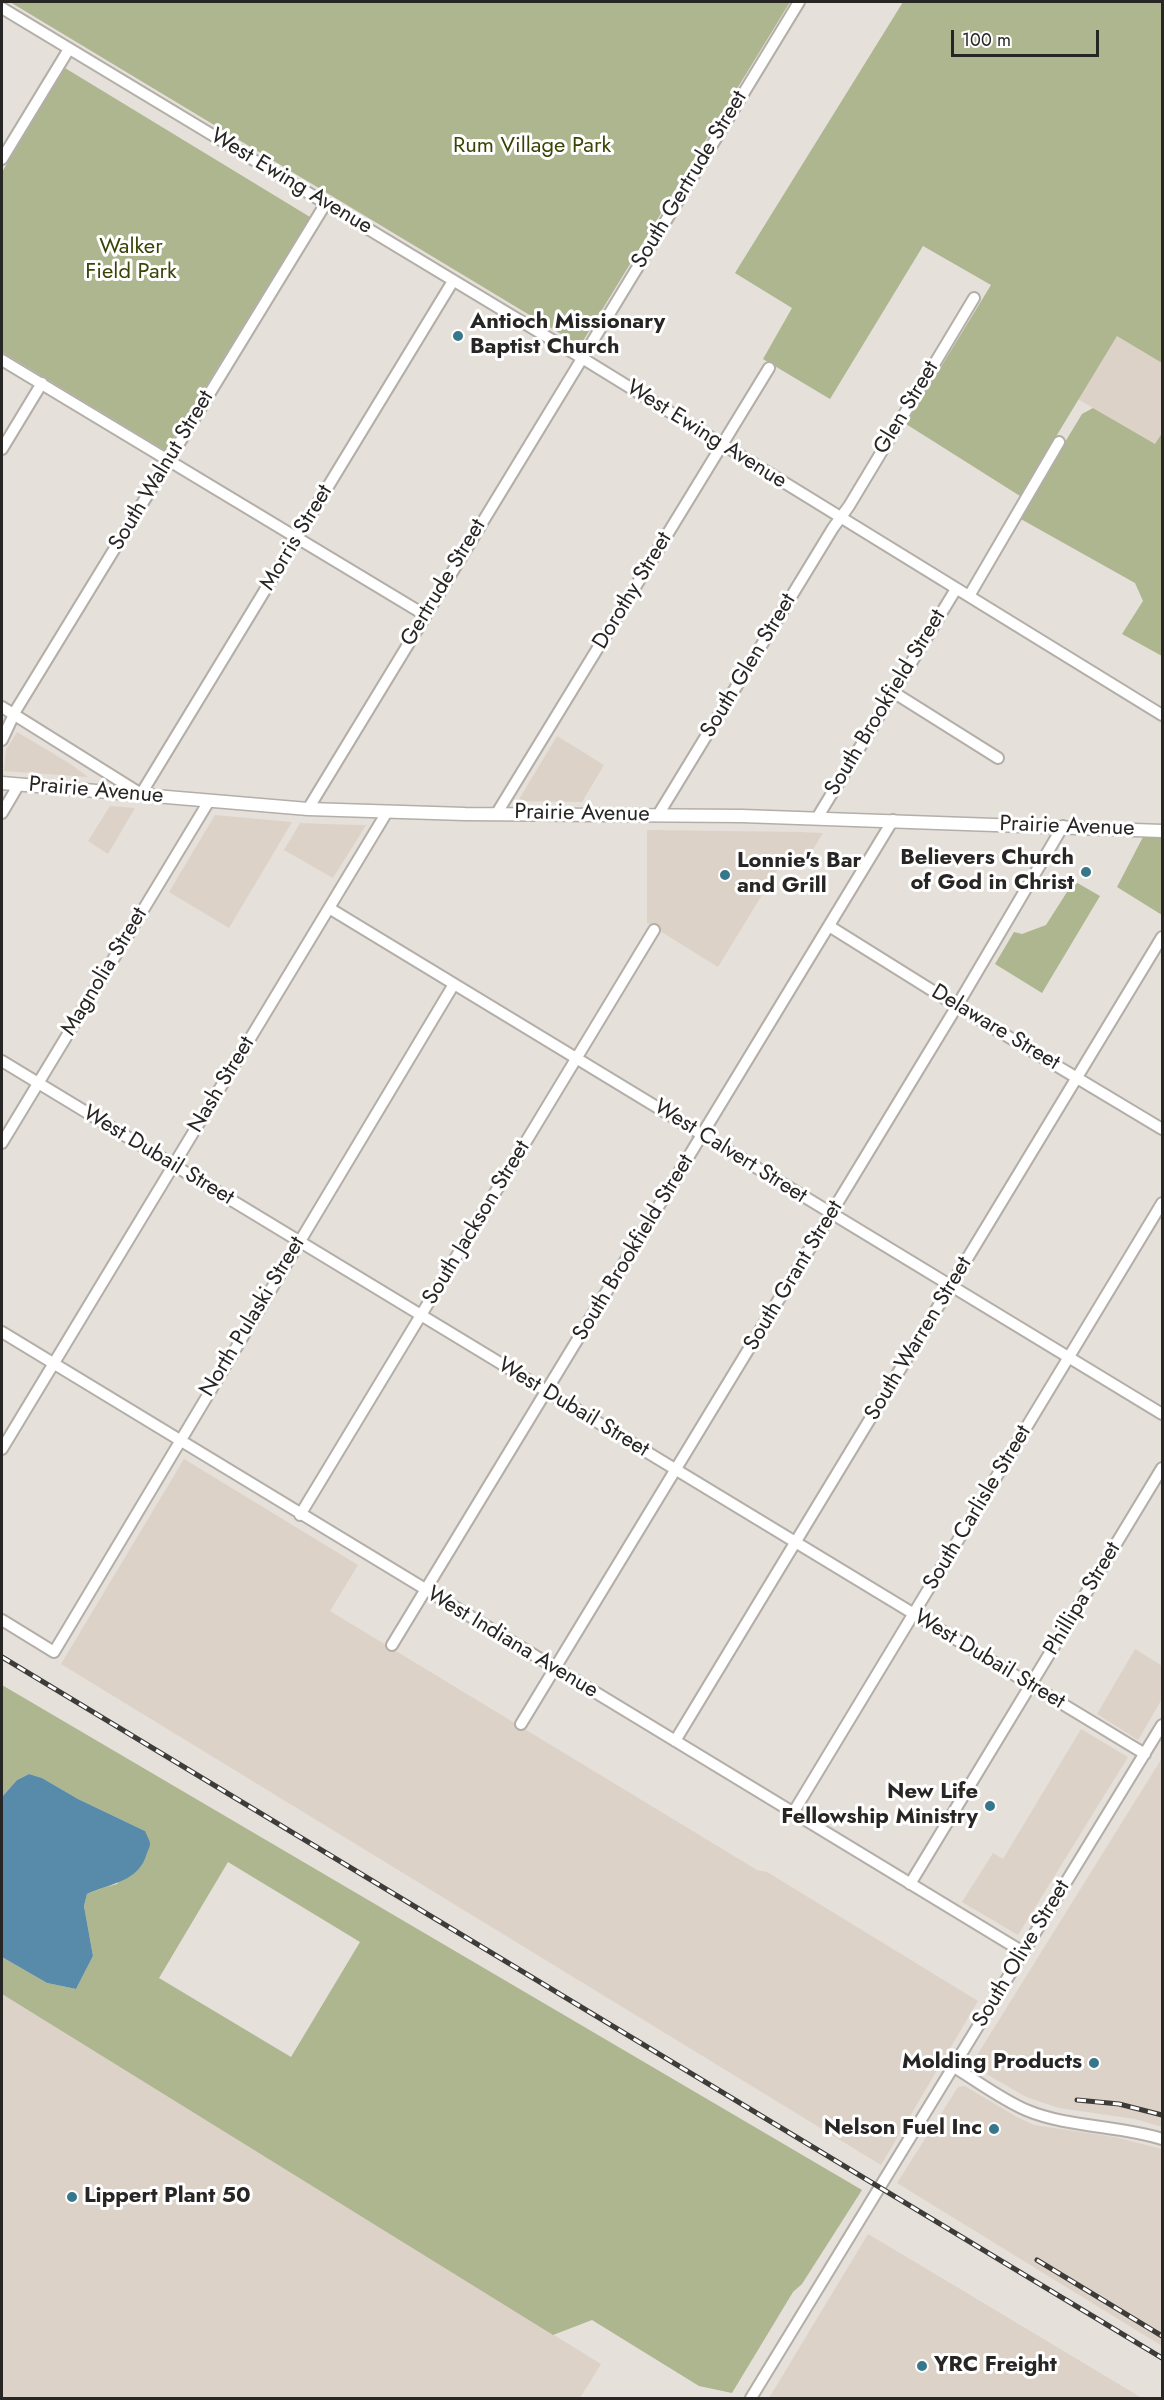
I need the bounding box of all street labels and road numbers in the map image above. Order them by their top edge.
street label: South Gertrude Street [627,86,753,274]
street label: West Ewing Avenue [205,123,377,241]
street label: Glen Street [869,357,945,459]
street label: West Ewing Avenue [621,375,791,495]
street label: South Walnut Street [104,386,220,556]
street label: Morris Street [255,480,339,596]
street label: Gertrude Street [396,515,492,651]
street label: Dorothy Street [588,528,678,654]
street label: South Glen Street [696,589,802,743]
street label: South Brookfield Street [820,605,952,801]
street label: Prairie Avenue [28,772,164,810]
street label: Prairie Avenue [514,800,650,828]
street label: Prairie Avenue [999,811,1135,843]
street label: Magnolia Street [56,903,154,1041]
street label: Delaware Street [926,979,1064,1077]
street label: Nash Street [183,1032,261,1138]
street label: West Calvert Street [649,1094,811,1210]
street label: West Dubail Street [78,1100,238,1212]
street label: South Jackson Street [418,1136,536,1310]
street label: South Brookfield Street [568,1150,700,1346]
street label: South Grant Street [739,1196,849,1356]
street label: North Pulaski Street [195,1232,311,1402]
street label: South Warren Street [860,1253,978,1425]
street label: West Dubail Street [493,1352,653,1464]
street label: South Carlisle Street [918,1421,1038,1595]
street label: Phillipa Street [1039,1538,1127,1660]
street label: West Indiana Avenue [422,1581,602,1705]
street label: West Dubail Street [909,1604,1069,1716]
street label: South Olive Street [968,1876,1076,2032]

